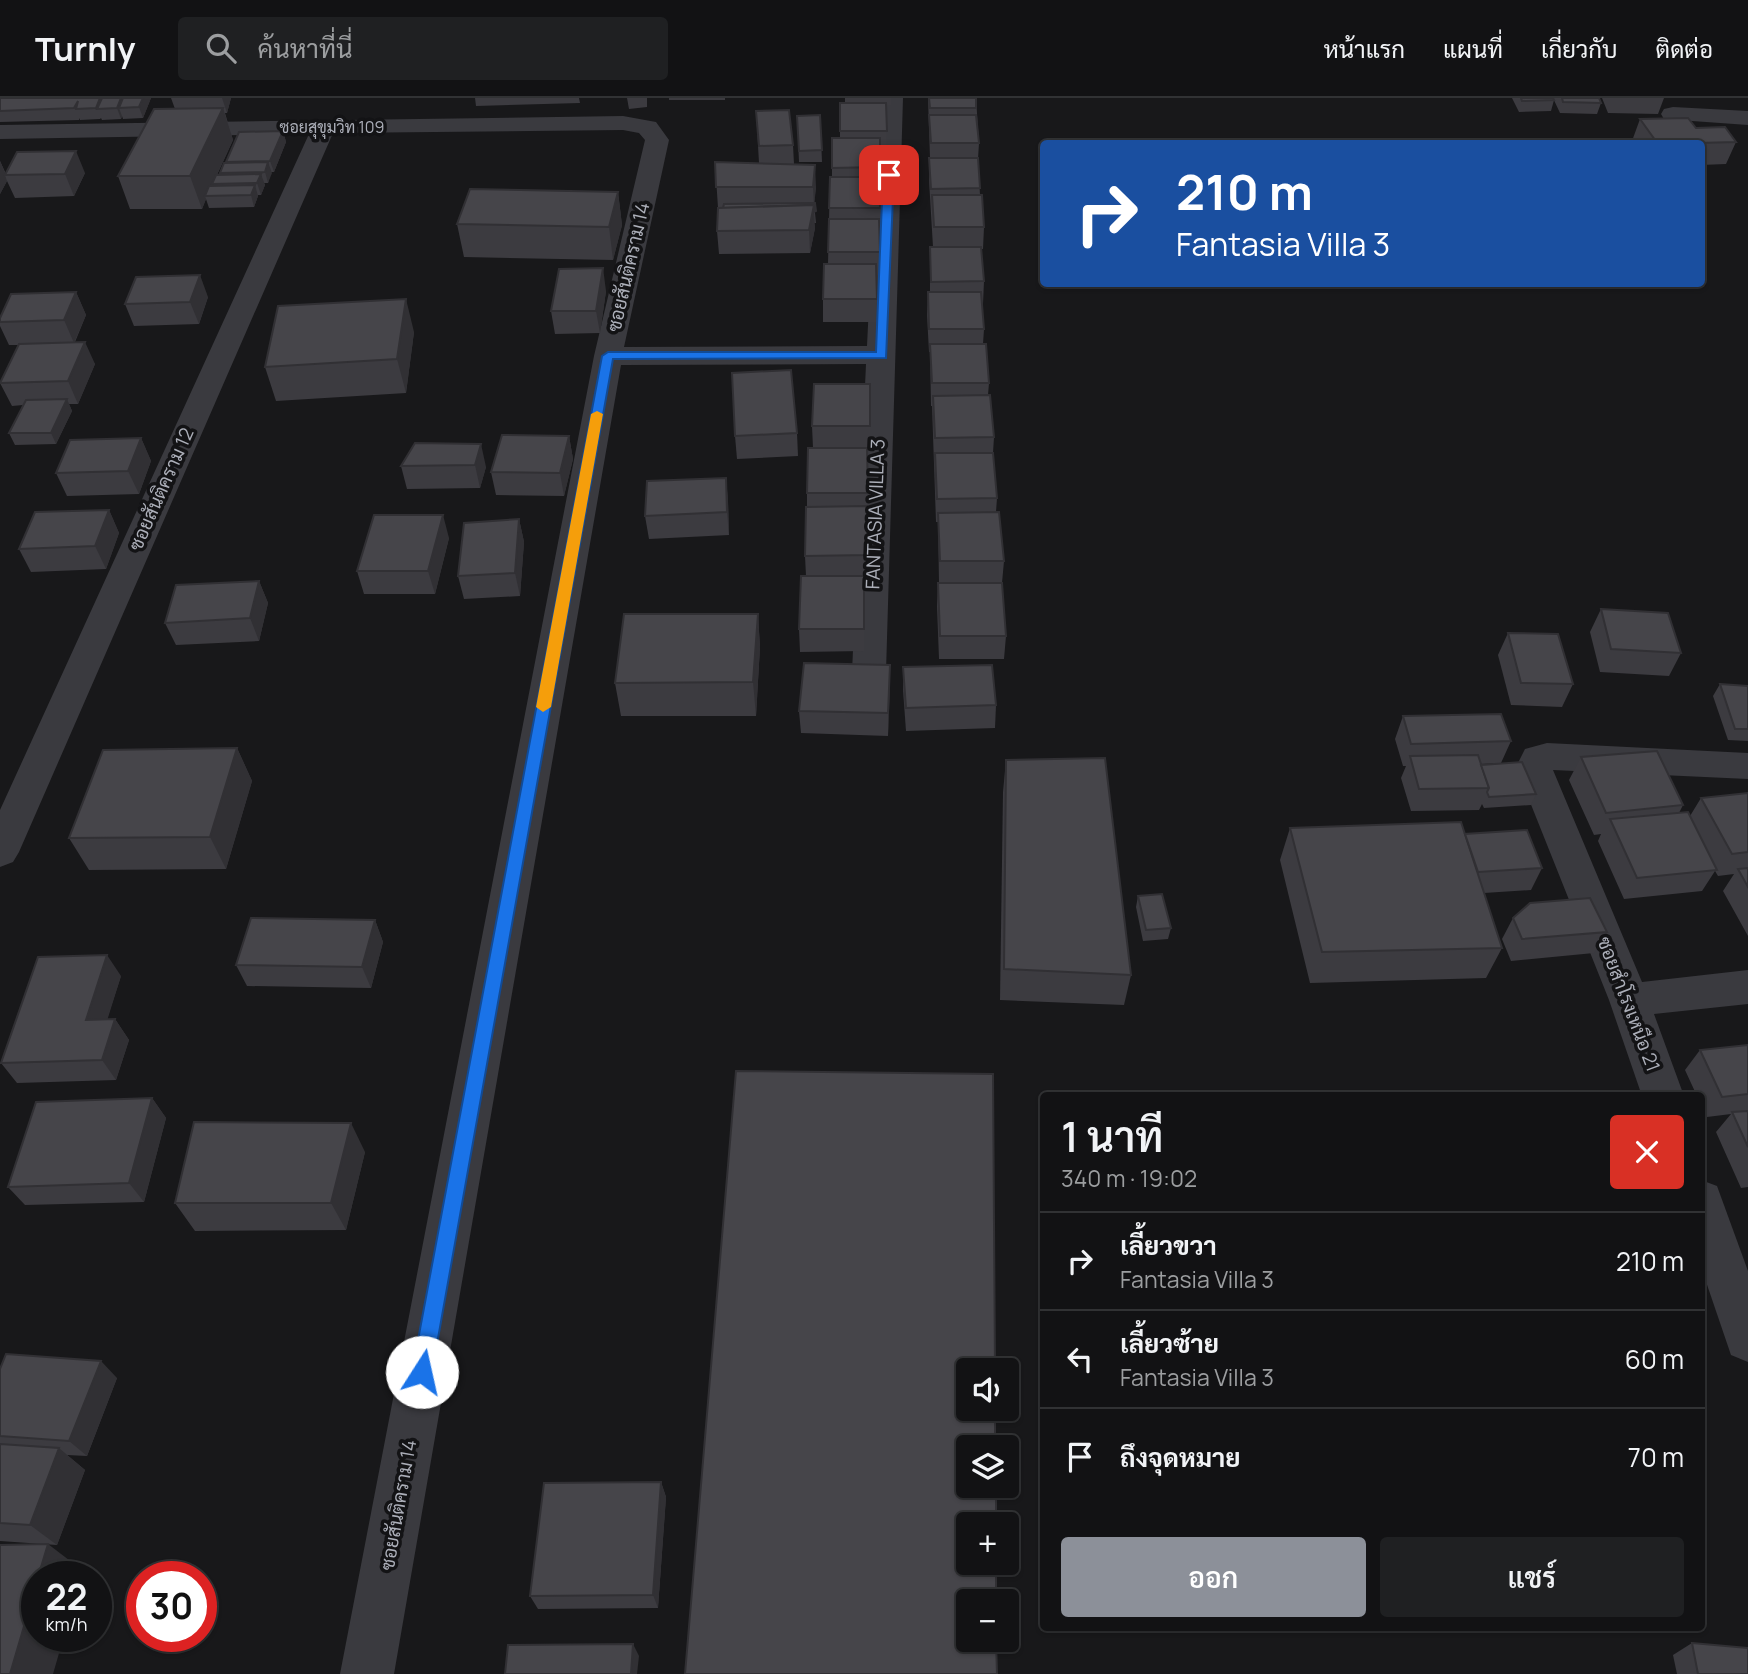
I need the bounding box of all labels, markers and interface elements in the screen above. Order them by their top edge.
search box [178,17,668,80]
text: Turnly [35,26,136,71]
icon: search [202,29,240,67]
text: ค้นหาที่นี่ [258,30,353,66]
text: หน้าแรก [1324,32,1405,65]
text: แผนที่ [1443,32,1503,65]
text: เกี่ยวกับ [1541,32,1618,65]
text: ติดต่อ [1656,32,1713,65]
street label: ซอยสุขุมวิท 109 [280,116,384,139]
pin [859,145,919,205]
icon: arrive [870,156,908,194]
text: 210 m [1176,158,1313,225]
icon: right [1061,168,1152,259]
street label: ซอยสันติคราม 14 [600,200,656,334]
text: Fantasia Villa 3 [1176,222,1390,266]
street label: ซอยสันติคราม 12 [122,423,200,555]
street label: FANTASIA VILLA 3 [859,438,891,590]
street label: ซอยสำโรงเหนือ 21 [1591,933,1667,1075]
text: 1 นาที [1061,1107,1164,1165]
button: close [1610,1115,1684,1189]
text: 340 m · 19:02 [1061,1162,1197,1194]
text: เลี้ยวขวา [1120,1227,1217,1263]
icon: right [1061,1242,1099,1280]
text: 210 m [1616,1243,1684,1279]
text: Fantasia Villa 3 [1120,1263,1274,1295]
text: เลี้ยวซ้าย [1120,1325,1219,1361]
position arrow [385,1335,459,1409]
icon: left [1061,1340,1099,1378]
text: 60 m [1625,1341,1684,1377]
map controls [956,1358,1019,1652]
button: sound [956,1358,1019,1421]
text: Fantasia Villa 3 [1120,1361,1274,1393]
button: layers [956,1435,1019,1498]
street label: ซอยสันติคราม 14 [374,1438,422,1572]
icon: arrive [1061,1438,1099,1476]
text: ถึงจุดหมาย [1120,1439,1241,1475]
text: 70 m [1628,1439,1684,1475]
button: + [956,1512,1019,1575]
button: ออก [1061,1537,1366,1617]
button: แชร์ [1380,1537,1684,1617]
speed limit sign: 30 [126,1561,217,1652]
text: 22 [46,1573,87,1621]
button: − [956,1589,1019,1652]
text: km/h [46,1612,87,1636]

